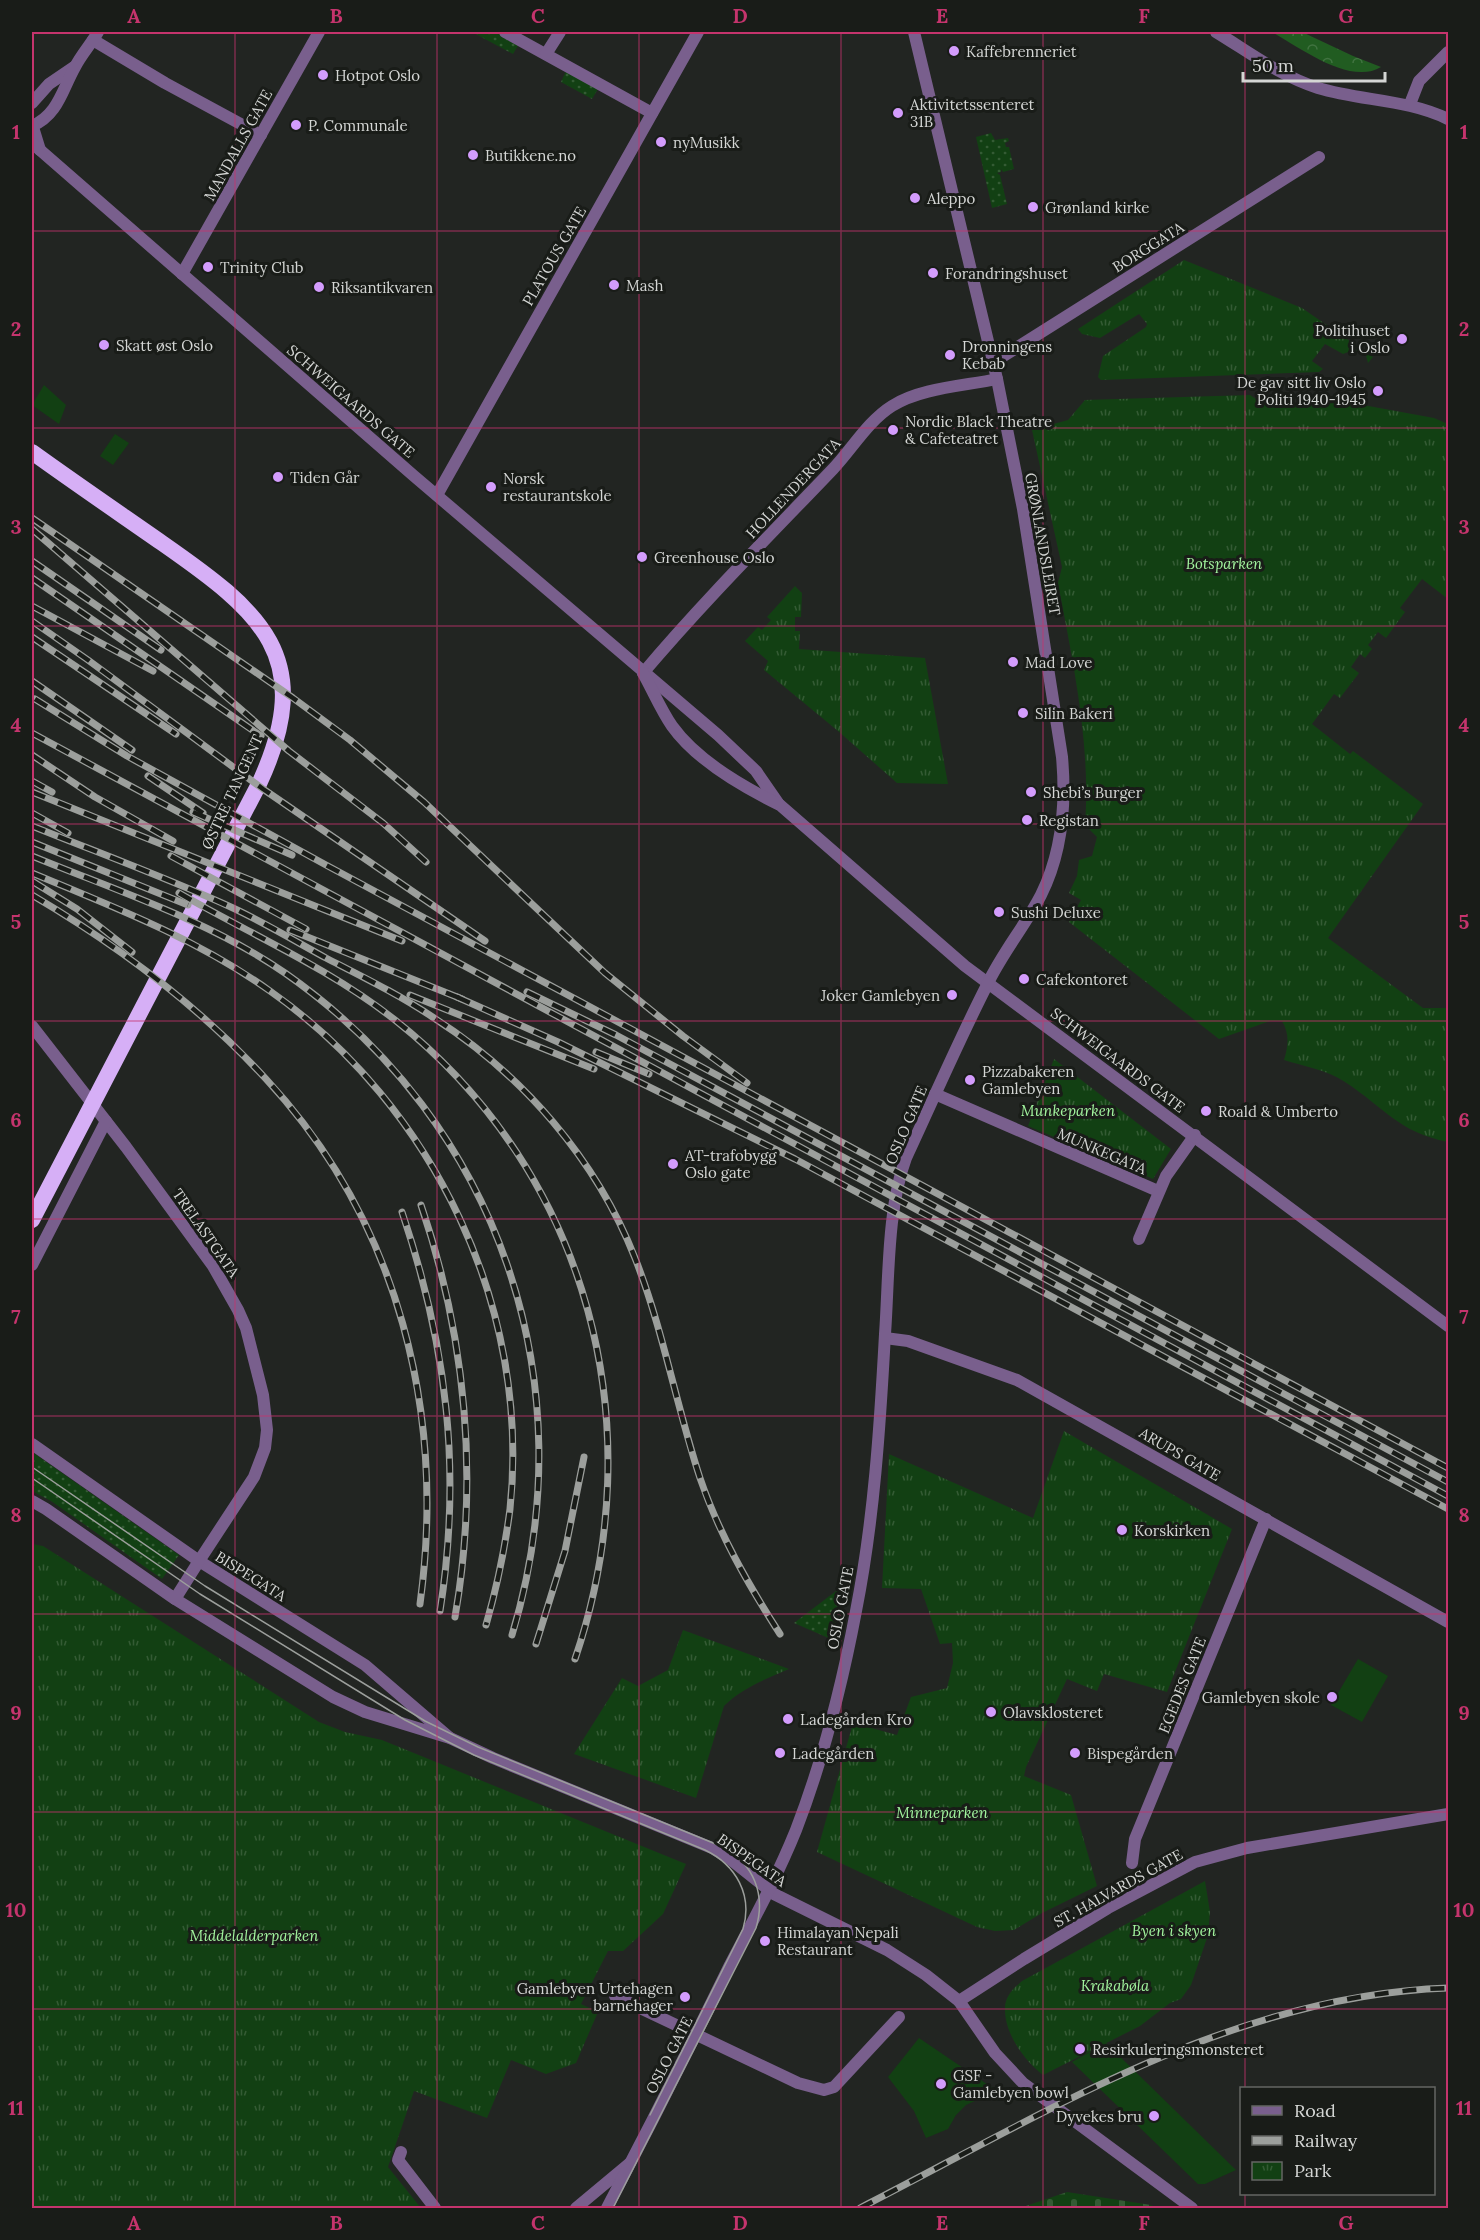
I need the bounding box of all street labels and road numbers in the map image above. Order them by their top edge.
street label: MANDALLS GATE [200,86,276,204]
street label: PLATOUS GATE [518,203,590,309]
street label: BORGGATA [1109,217,1188,276]
street label: SCHWEIGAARDS GATE [283,340,419,462]
street label: HOLLENDERGATA [742,433,845,542]
street label: GRØNLANDSLEIRET [1021,471,1065,617]
street label: ØSTRE TANGENT [197,731,267,852]
street label: SCHWEIGAARDS GATE [1047,1003,1189,1117]
street label: OSLO GATE [881,1083,931,1167]
street label: MUNKEGATA [1054,1124,1150,1179]
street label: TRELASTGATA [168,1185,244,1281]
street label: ARUPS GATE [1135,1423,1224,1485]
street label: BISPEGATA [212,1547,291,1606]
street label: OSLO GATE [823,1565,857,1651]
street label: EGEDES GATE [1154,1634,1210,1736]
street label: BISPEGATA [714,1829,791,1891]
street label: ST. HALVARDS GATE [1050,1845,1186,1931]
street label: OSLO GATE [641,2013,697,2097]

